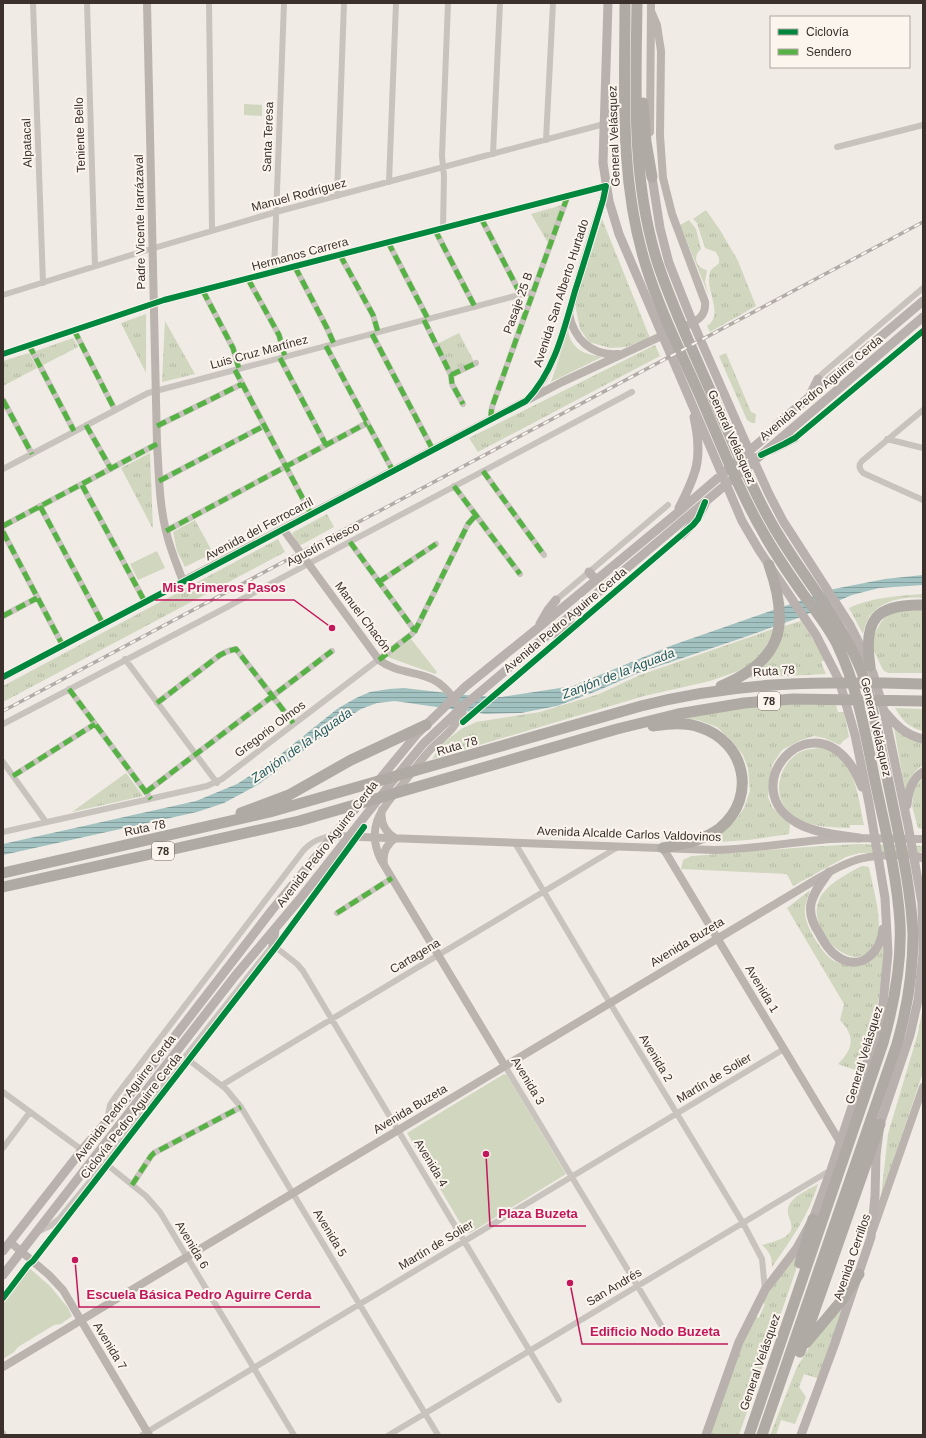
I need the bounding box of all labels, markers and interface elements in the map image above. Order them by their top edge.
legend [770,16,910,68]
text: Ciclovía [806,25,849,39]
text: Sendero [806,45,852,59]
street label: General Velásquez [605,85,623,187]
street label: Teniente Bello [72,97,88,173]
street label: Santa Teresa [260,101,276,172]
street label: Alpatacal [19,118,35,168]
street label: Padre Vicente Irarrázaval [132,154,148,290]
street label: Manuel Rodríguez [250,176,348,214]
street label: Avenida San Alberto Hurtado [530,217,592,369]
street label: Hermanos Carrera [250,234,350,274]
street label: Pasaje 25 B [500,270,536,336]
street label: Luis Cruz Martínez [209,332,309,372]
street label: Avenida Pedro Aguirre Cerda [757,332,885,443]
street label: General Velásquez [705,388,759,486]
street label: Avenida del Ferrocarril [203,495,315,563]
street label: Agustín Riesco [284,519,362,569]
street label: Avenida Pedro Aguirre Cerda [501,564,629,675]
callout: Mis Primeros Pasos [155,575,294,600]
street label: Manuel Chacón [332,579,394,655]
text: Mis Primeros Pasos [162,580,286,595]
water label: Zanjón de la Aguada [559,645,677,702]
street label: Ruta 78 [753,663,796,679]
street label: General Velásquez [858,676,894,778]
road number: 78 [758,692,780,710]
street label: Gregorio Olmos [232,698,308,760]
water label: Zanjón de la Aguada [247,705,355,786]
street label: Ruta 78 [435,733,479,759]
street label: Avenida Pedro Aguirre Cerda [273,778,381,910]
street label: Ruta 78 [123,817,167,839]
street label: Avenida Alcalde Carlos Valdovinos [537,824,721,844]
road number: 78 [152,842,174,860]
street label: Avenida Buzeta [647,914,727,970]
street label: Cartagena [387,935,443,976]
street label: Avenida 1 [742,963,782,1016]
street label: General Velásquez [842,1004,886,1106]
street label: Avenida Pedro Aguirre Cerda [71,1032,179,1164]
street label: Avenida 2 [636,1032,676,1085]
street label: Ciclovía Pedro Aguirre Cerda [78,1050,185,1182]
street label: Martín de Solier [674,1050,754,1106]
street label: Avenida 3 [508,1055,548,1108]
street label: Avenida Buzeta [370,1081,450,1137]
street label: Avenida 4 [411,1137,451,1190]
callout: Plaza Buzeta [490,1201,586,1226]
text: Plaza Buzeta [498,1206,579,1221]
street label: Avenida 5 [310,1207,350,1260]
street label: Avenida Cerrillos [831,1212,873,1302]
street label: Martín de Solier [396,1217,476,1273]
street label: Avenida 6 [172,1219,212,1272]
street label: San Andrés [584,1265,644,1309]
callout: Escuela Básica Pedro Aguirre Cerda [79,1282,320,1307]
text: Escuela Básica Pedro Aguirre Cerda [87,1287,312,1302]
street label: General Velásquez [737,1312,783,1412]
callout: Edificio Nodo Buzeta [582,1319,728,1344]
street label: Avenida 7 [90,1320,130,1373]
text: Edificio Nodo Buzeta [590,1324,721,1339]

